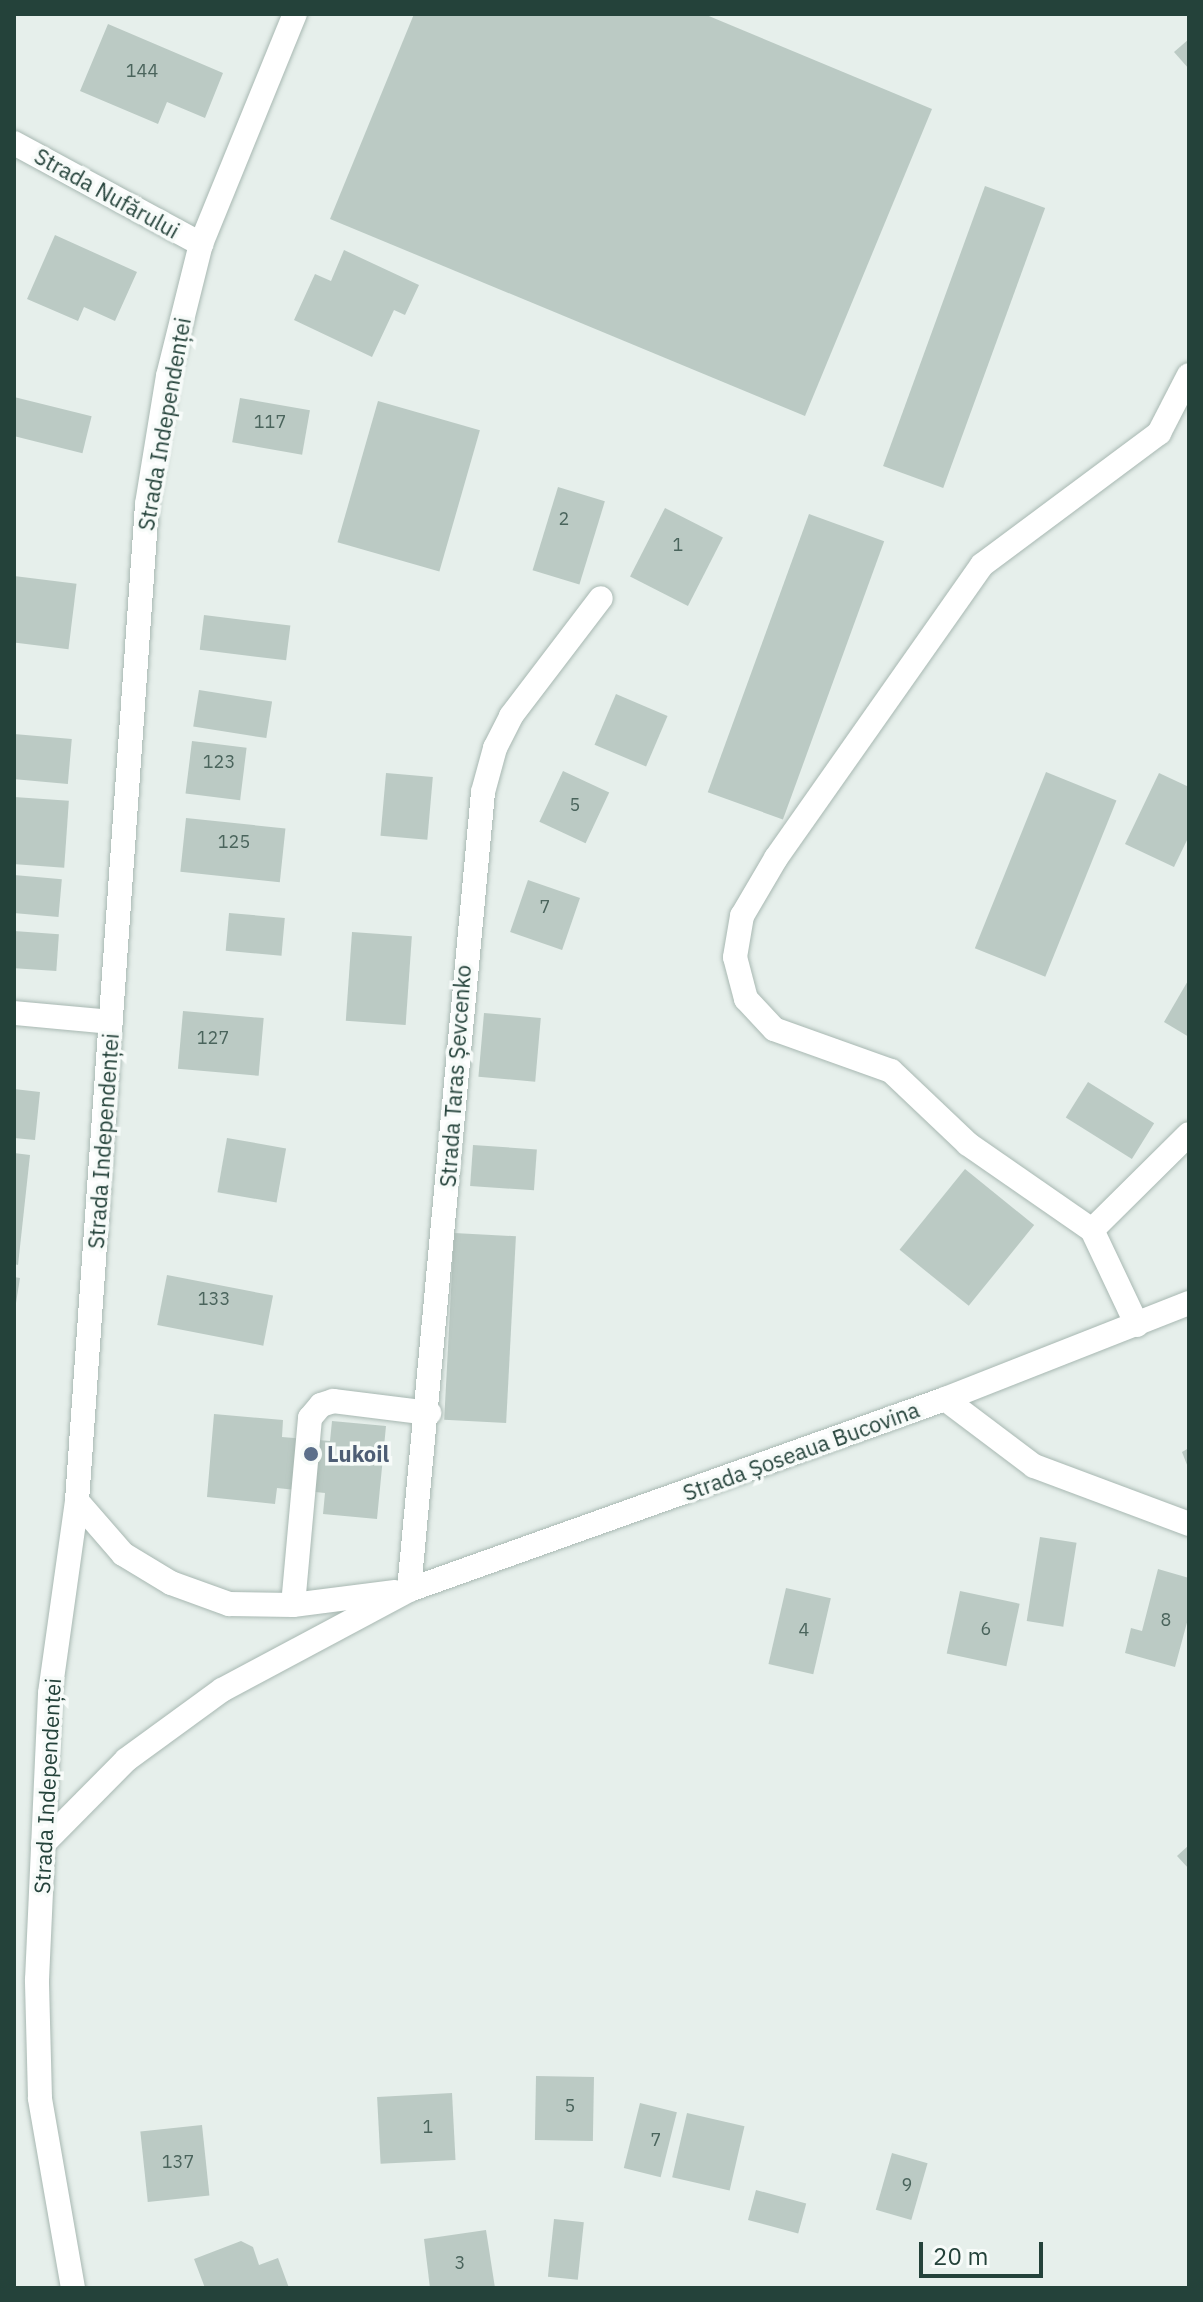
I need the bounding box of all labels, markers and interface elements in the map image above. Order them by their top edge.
house number: 144 [126,60,158,82]
street label: Strada Nufărului [30,142,184,244]
street label: Strada Independenței [132,315,196,533]
house number: 117 [254,411,286,433]
house number: 2 [559,508,569,530]
house number: 1 [673,534,683,556]
house number: 123 [203,751,235,773]
house number: 5 [570,794,580,816]
house number: 125 [218,831,250,853]
house number: 7 [540,896,550,918]
street label: Strada Taras Șevcenko [434,964,476,1188]
house number: 127 [197,1027,229,1049]
street label: Strada Independenței [82,1032,124,1250]
house number: 133 [198,1288,230,1310]
street label: Strada Șoseaua Bucovina [679,1396,923,1506]
place label: Lukoil [327,1441,389,1467]
marker: Lukoil [302,1445,320,1463]
house number: 8 [1161,1609,1171,1631]
house number: 6 [981,1618,991,1640]
house number: 4 [799,1619,809,1641]
street label: Strada Independenței [28,1677,66,1895]
house number: 5 [565,2095,575,2117]
house number: 1 [423,2116,433,2138]
house number: 7 [651,2129,661,2151]
house number: 137 [162,2151,194,2173]
house number: 9 [902,2174,912,2196]
scale bar [923,2226,1047,2276]
text: 20 m [933,2240,988,2272]
house number: 3 [455,2252,465,2274]

